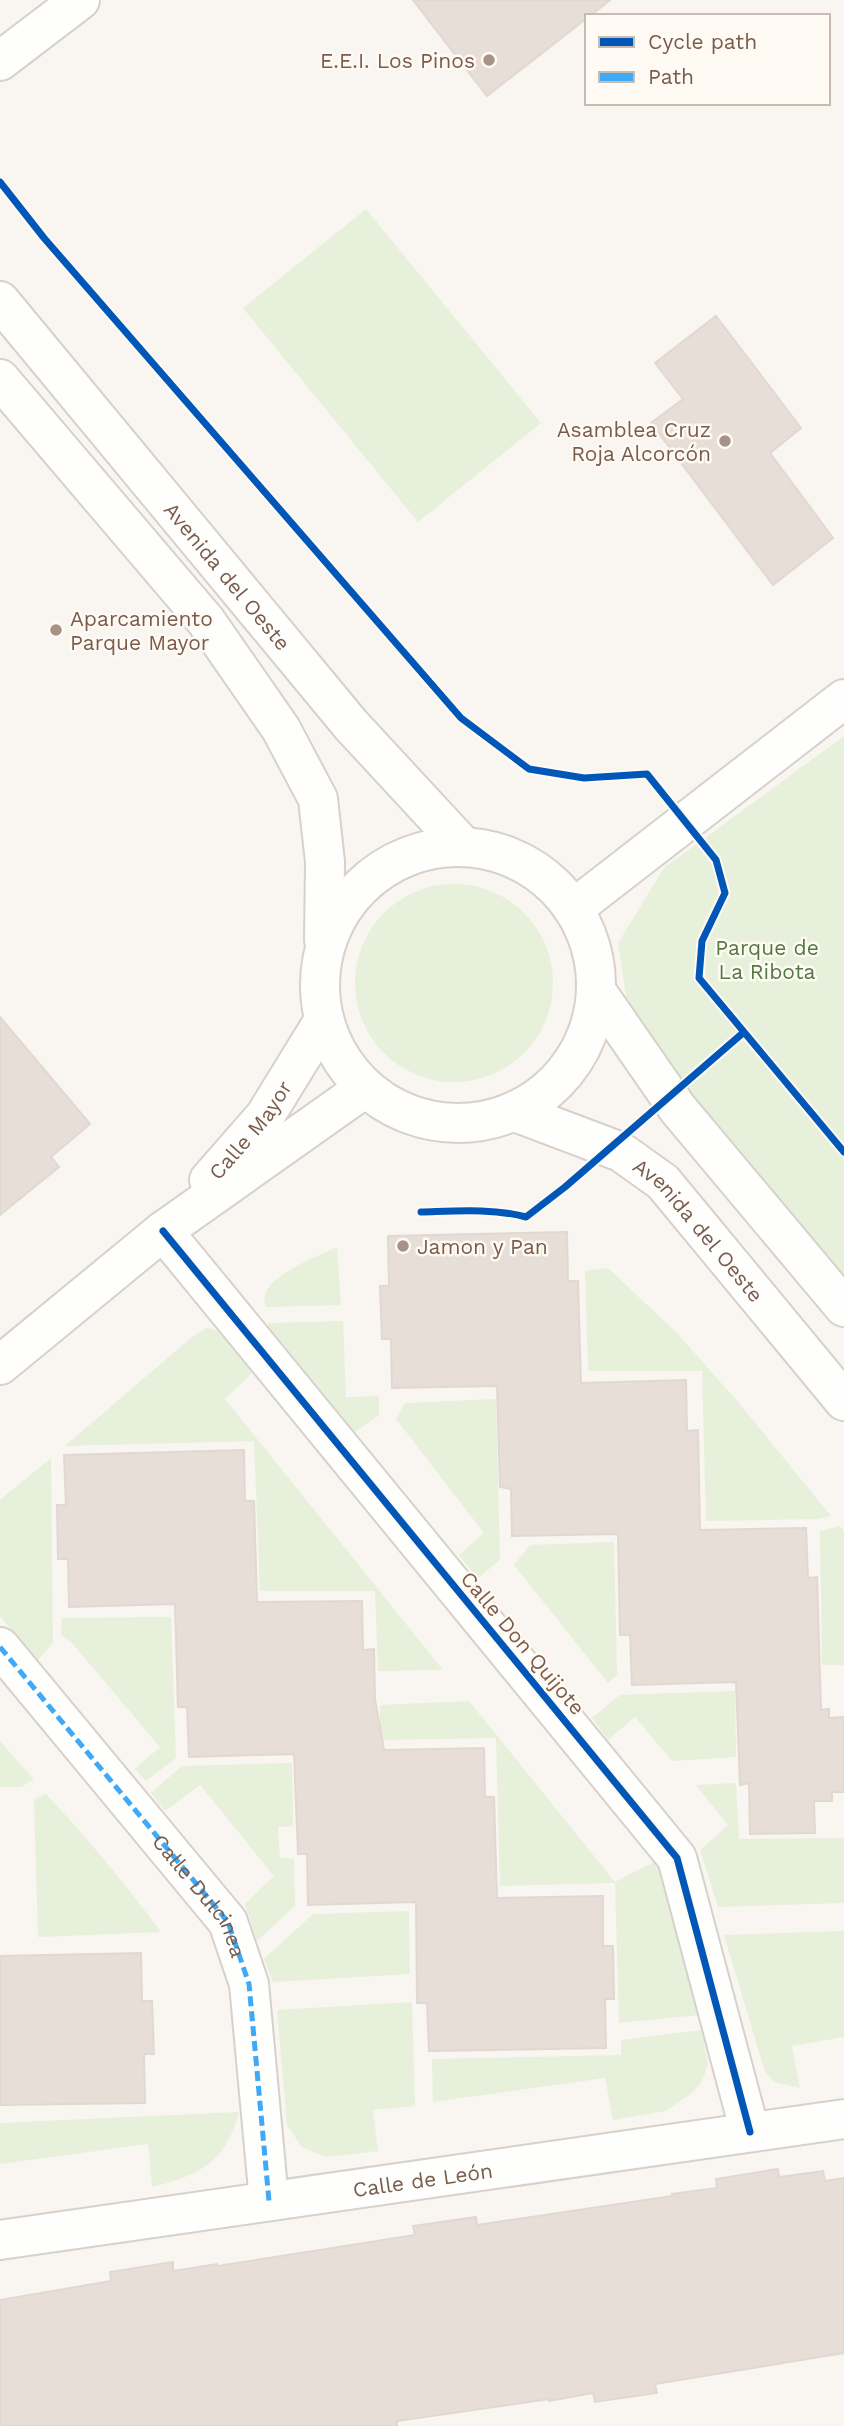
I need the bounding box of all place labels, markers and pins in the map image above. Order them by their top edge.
place label: E.E.I. Los Pinos [320,48,475,73]
marker: E.E.I. Los Pinos [481,52,497,68]
place label: Asamblea Cruz Roja Alcorcón [557,417,711,466]
marker: Asamblea Cruz Roja Alcorcón [717,433,733,449]
place label: Aparcamiento Parque Mayor [70,606,213,655]
marker: Aparcamiento Parque Mayor [48,622,64,638]
place label: Jamon y Pan [417,1234,548,1259]
marker: Jamon y Pan [395,1238,411,1254]

